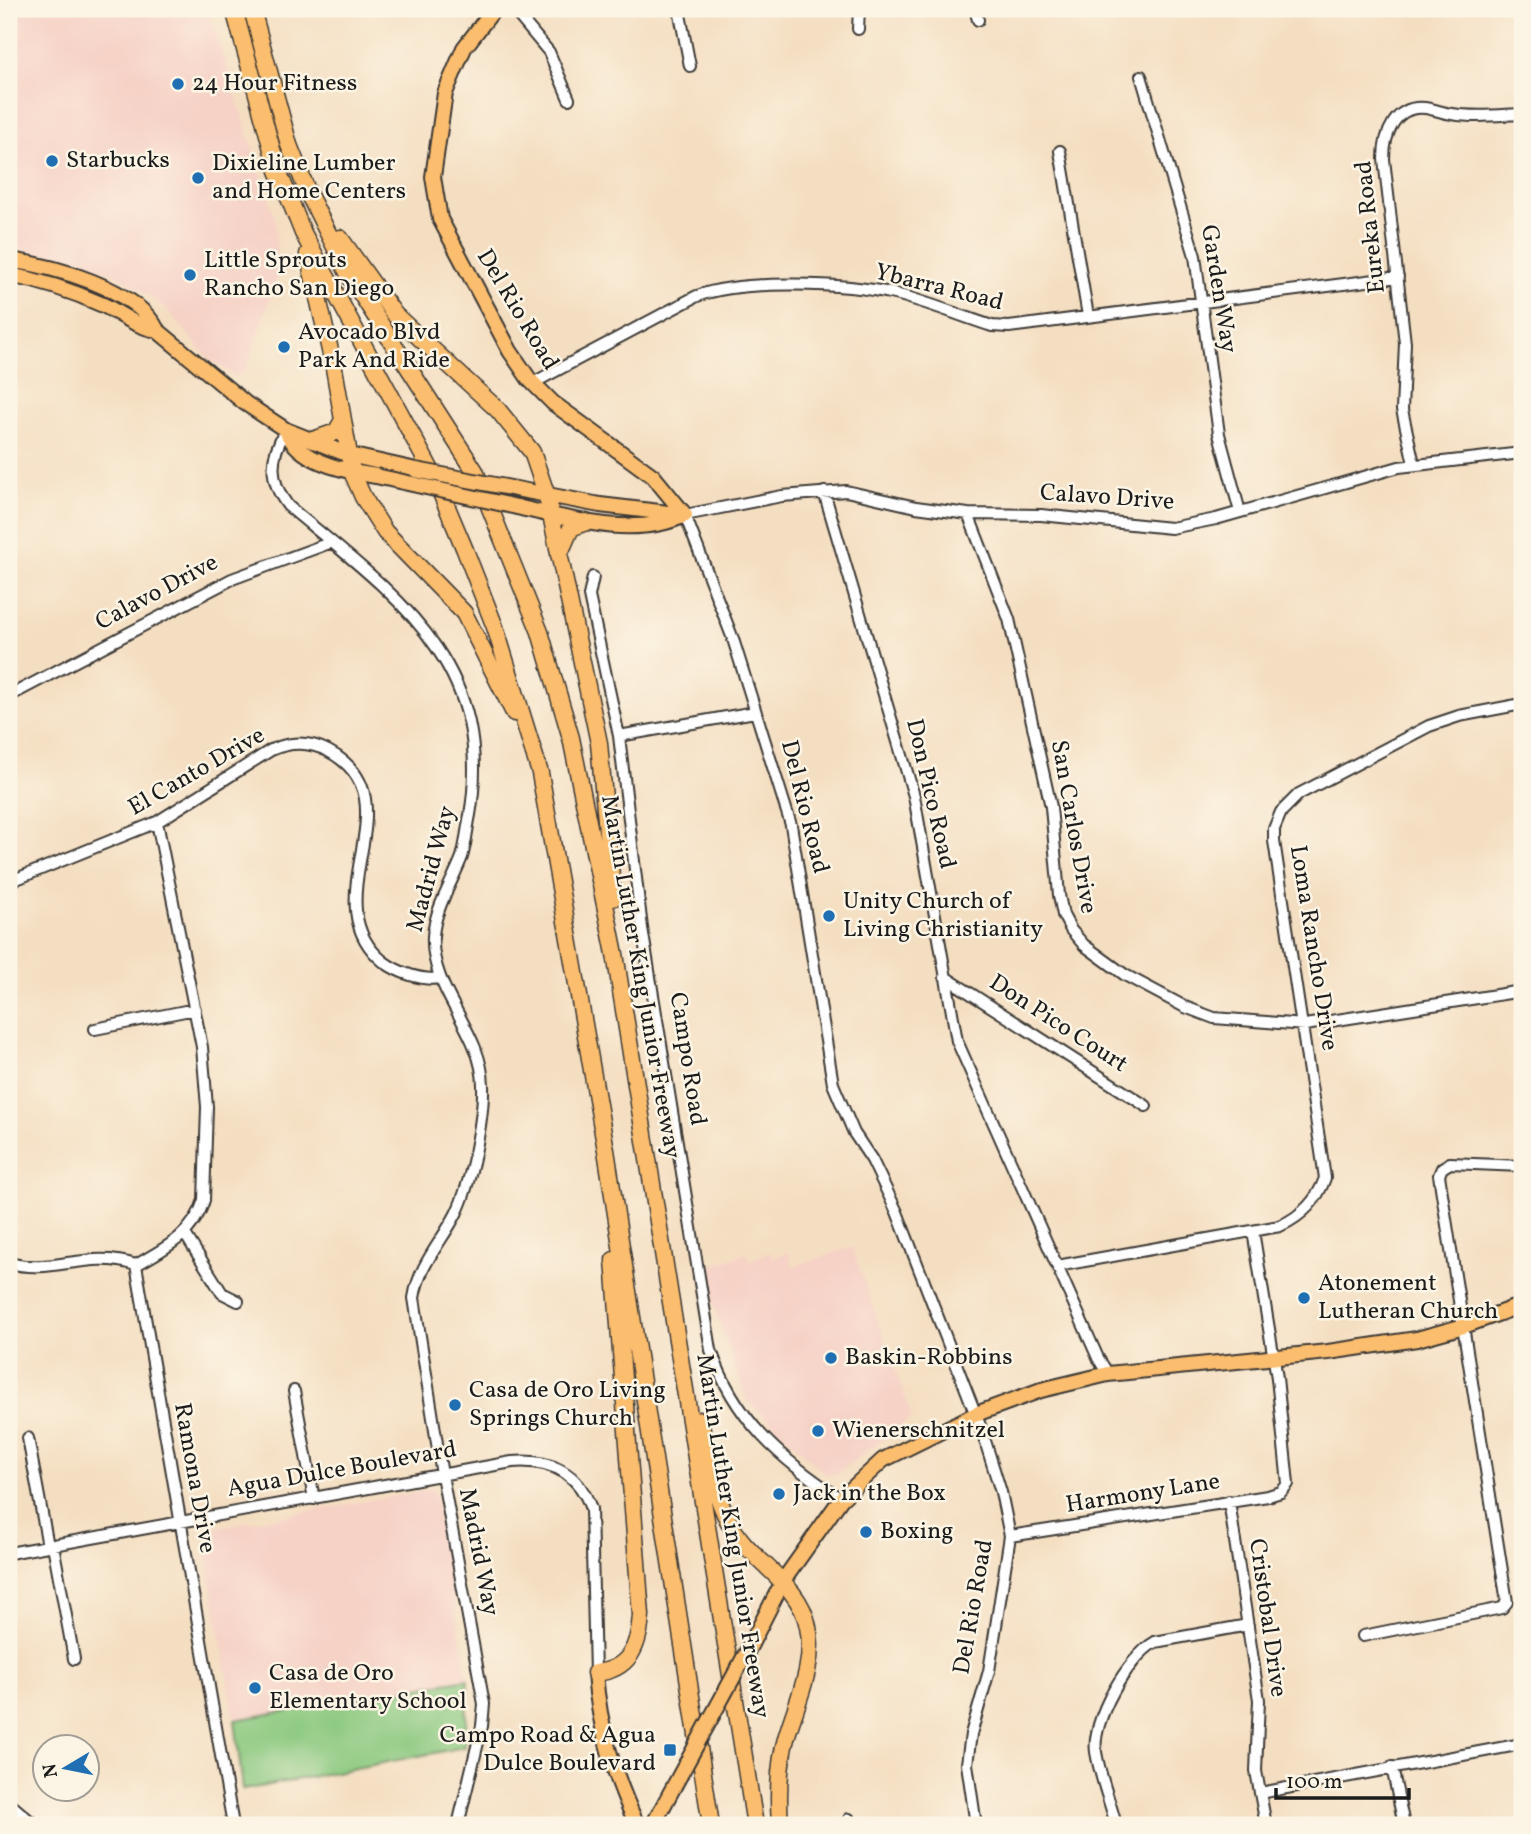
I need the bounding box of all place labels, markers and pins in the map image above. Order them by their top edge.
place label: 24 Hour Fitness [192,67,357,101]
marker: 24 Hour Fitness [170,76,186,92]
place label: Starbucks [66,144,170,178]
place label: Dixieline Lumber and Home Centers [212,147,406,209]
marker: Starbucks [44,153,60,169]
marker: Dixieline Lumber and Home Centers [190,170,206,186]
place label: Little Sprouts Rancho San Diego [204,244,394,306]
marker: Little Sprouts Rancho San Diego [182,267,198,283]
place label: Avocado Blvd Park And Ride [298,316,450,378]
marker: Avocado Blvd Park And Ride [276,339,292,355]
place label: Unity Church of Living Christianity [843,885,1043,947]
marker: Unity Church of Living Christianity [821,908,837,924]
place label: Atonement Lutheran Church [1318,1267,1498,1329]
marker: Atonement Lutheran Church [1296,1290,1312,1306]
place label: Baskin-Robbins [845,1341,1012,1375]
marker: Baskin-Robbins [823,1350,839,1366]
place label: Casa de Oro Living Springs Church [469,1374,666,1436]
marker: Casa de Oro Living Springs Church [447,1397,463,1413]
place label: Wienerschnitzel [832,1414,1005,1448]
marker: Wienerschnitzel [810,1423,826,1439]
place label: Jack in the Box [793,1477,946,1511]
marker: Jack in the Box [771,1486,787,1502]
place label: Boxing [880,1515,954,1549]
marker: Boxing [858,1524,874,1540]
place label: Casa de Oro Elementary School [269,1657,467,1719]
marker: Casa de Oro Elementary School [247,1680,263,1696]
place label: Campo Road & Agua Dulce Boulevard [440,1719,656,1781]
marker: Campo Road & Agua Dulce Boulevard [662,1742,678,1758]

